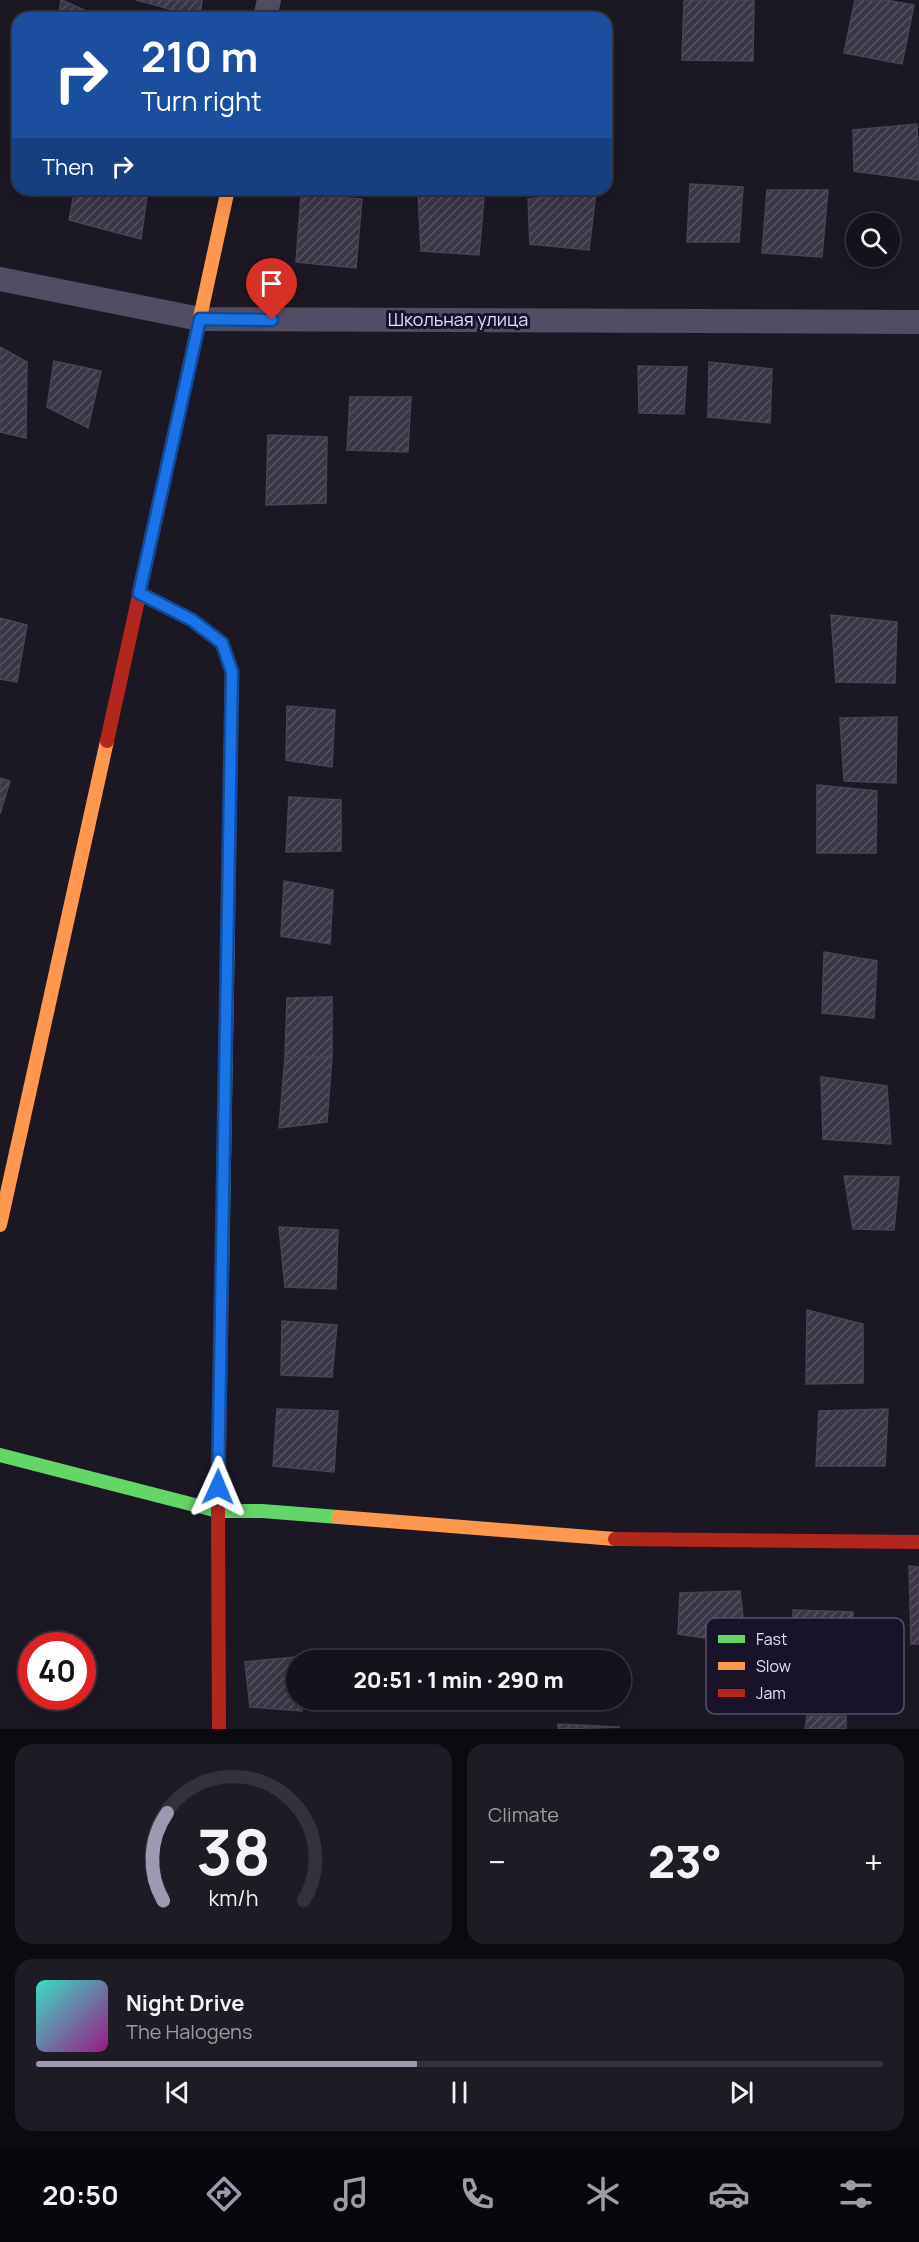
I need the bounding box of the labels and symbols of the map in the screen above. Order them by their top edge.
pin [246,258,297,320]
street label: Школьная улица [388,307,528,331]
position arrow [186,1455,250,1519]
legend [706,1618,904,1714]
text: Fast [756,1628,787,1650]
speed limit sign: 40 [18,1632,96,1710]
text: Slow [756,1655,791,1677]
text: Jam [756,1682,786,1704]

